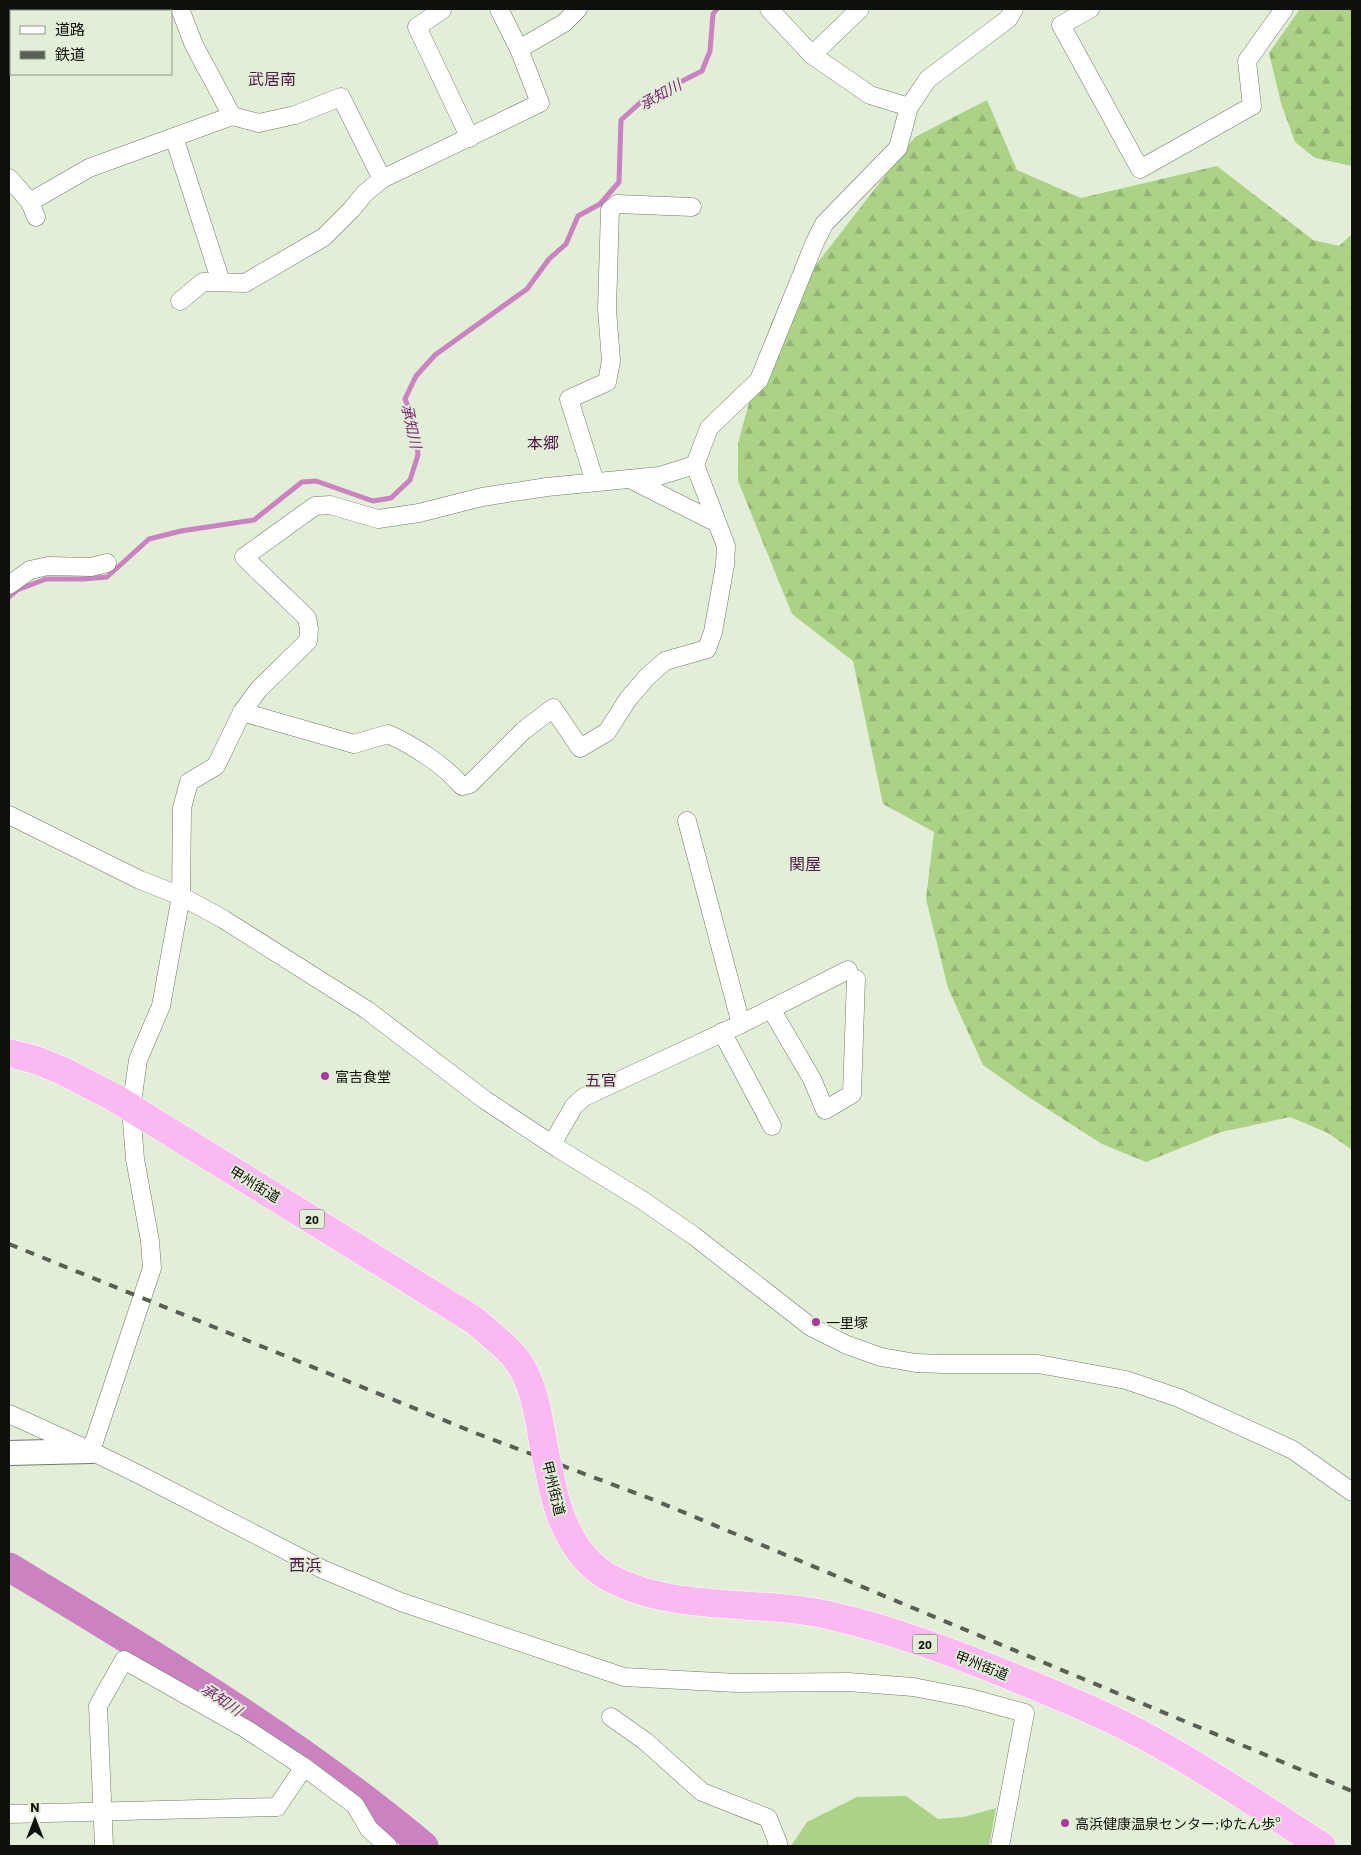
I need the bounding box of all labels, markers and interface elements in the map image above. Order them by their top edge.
legend [10,10,172,75]
text: 道路 [55,20,85,38]
text: 鉄道 [55,45,85,63]
district label: 武居南 [248,69,296,88]
water label: 承知川 [636,74,686,113]
water label: 承知川 [399,402,426,452]
district label: 本郷 [527,433,559,452]
district label: 関屋 [789,854,821,873]
place label: 富吉食堂 [335,1068,391,1085]
marker: 富吉食堂 [319,1070,331,1082]
district label: 五官 [585,1070,617,1089]
street label: 甲州街道 [227,1162,283,1206]
road number: 20 [300,1210,324,1228]
place label: 一里塚 [826,1314,868,1331]
marker: 一里塚 [810,1316,822,1328]
street label: 甲州街道 [539,1459,569,1517]
district label: 西浜 [289,1555,321,1574]
road number: 20 [912,1635,938,1654]
street label: 甲州街道 [953,1647,1011,1683]
water label: 承知川 [198,1679,247,1720]
north arrow [10,1795,60,1845]
text: N [30,1798,40,1815]
place label: 高浜健康温泉センター;ゆたん歩° [1075,1815,1281,1832]
marker: 高浜健康温泉センター;ゆたん歩° [1059,1817,1071,1829]

